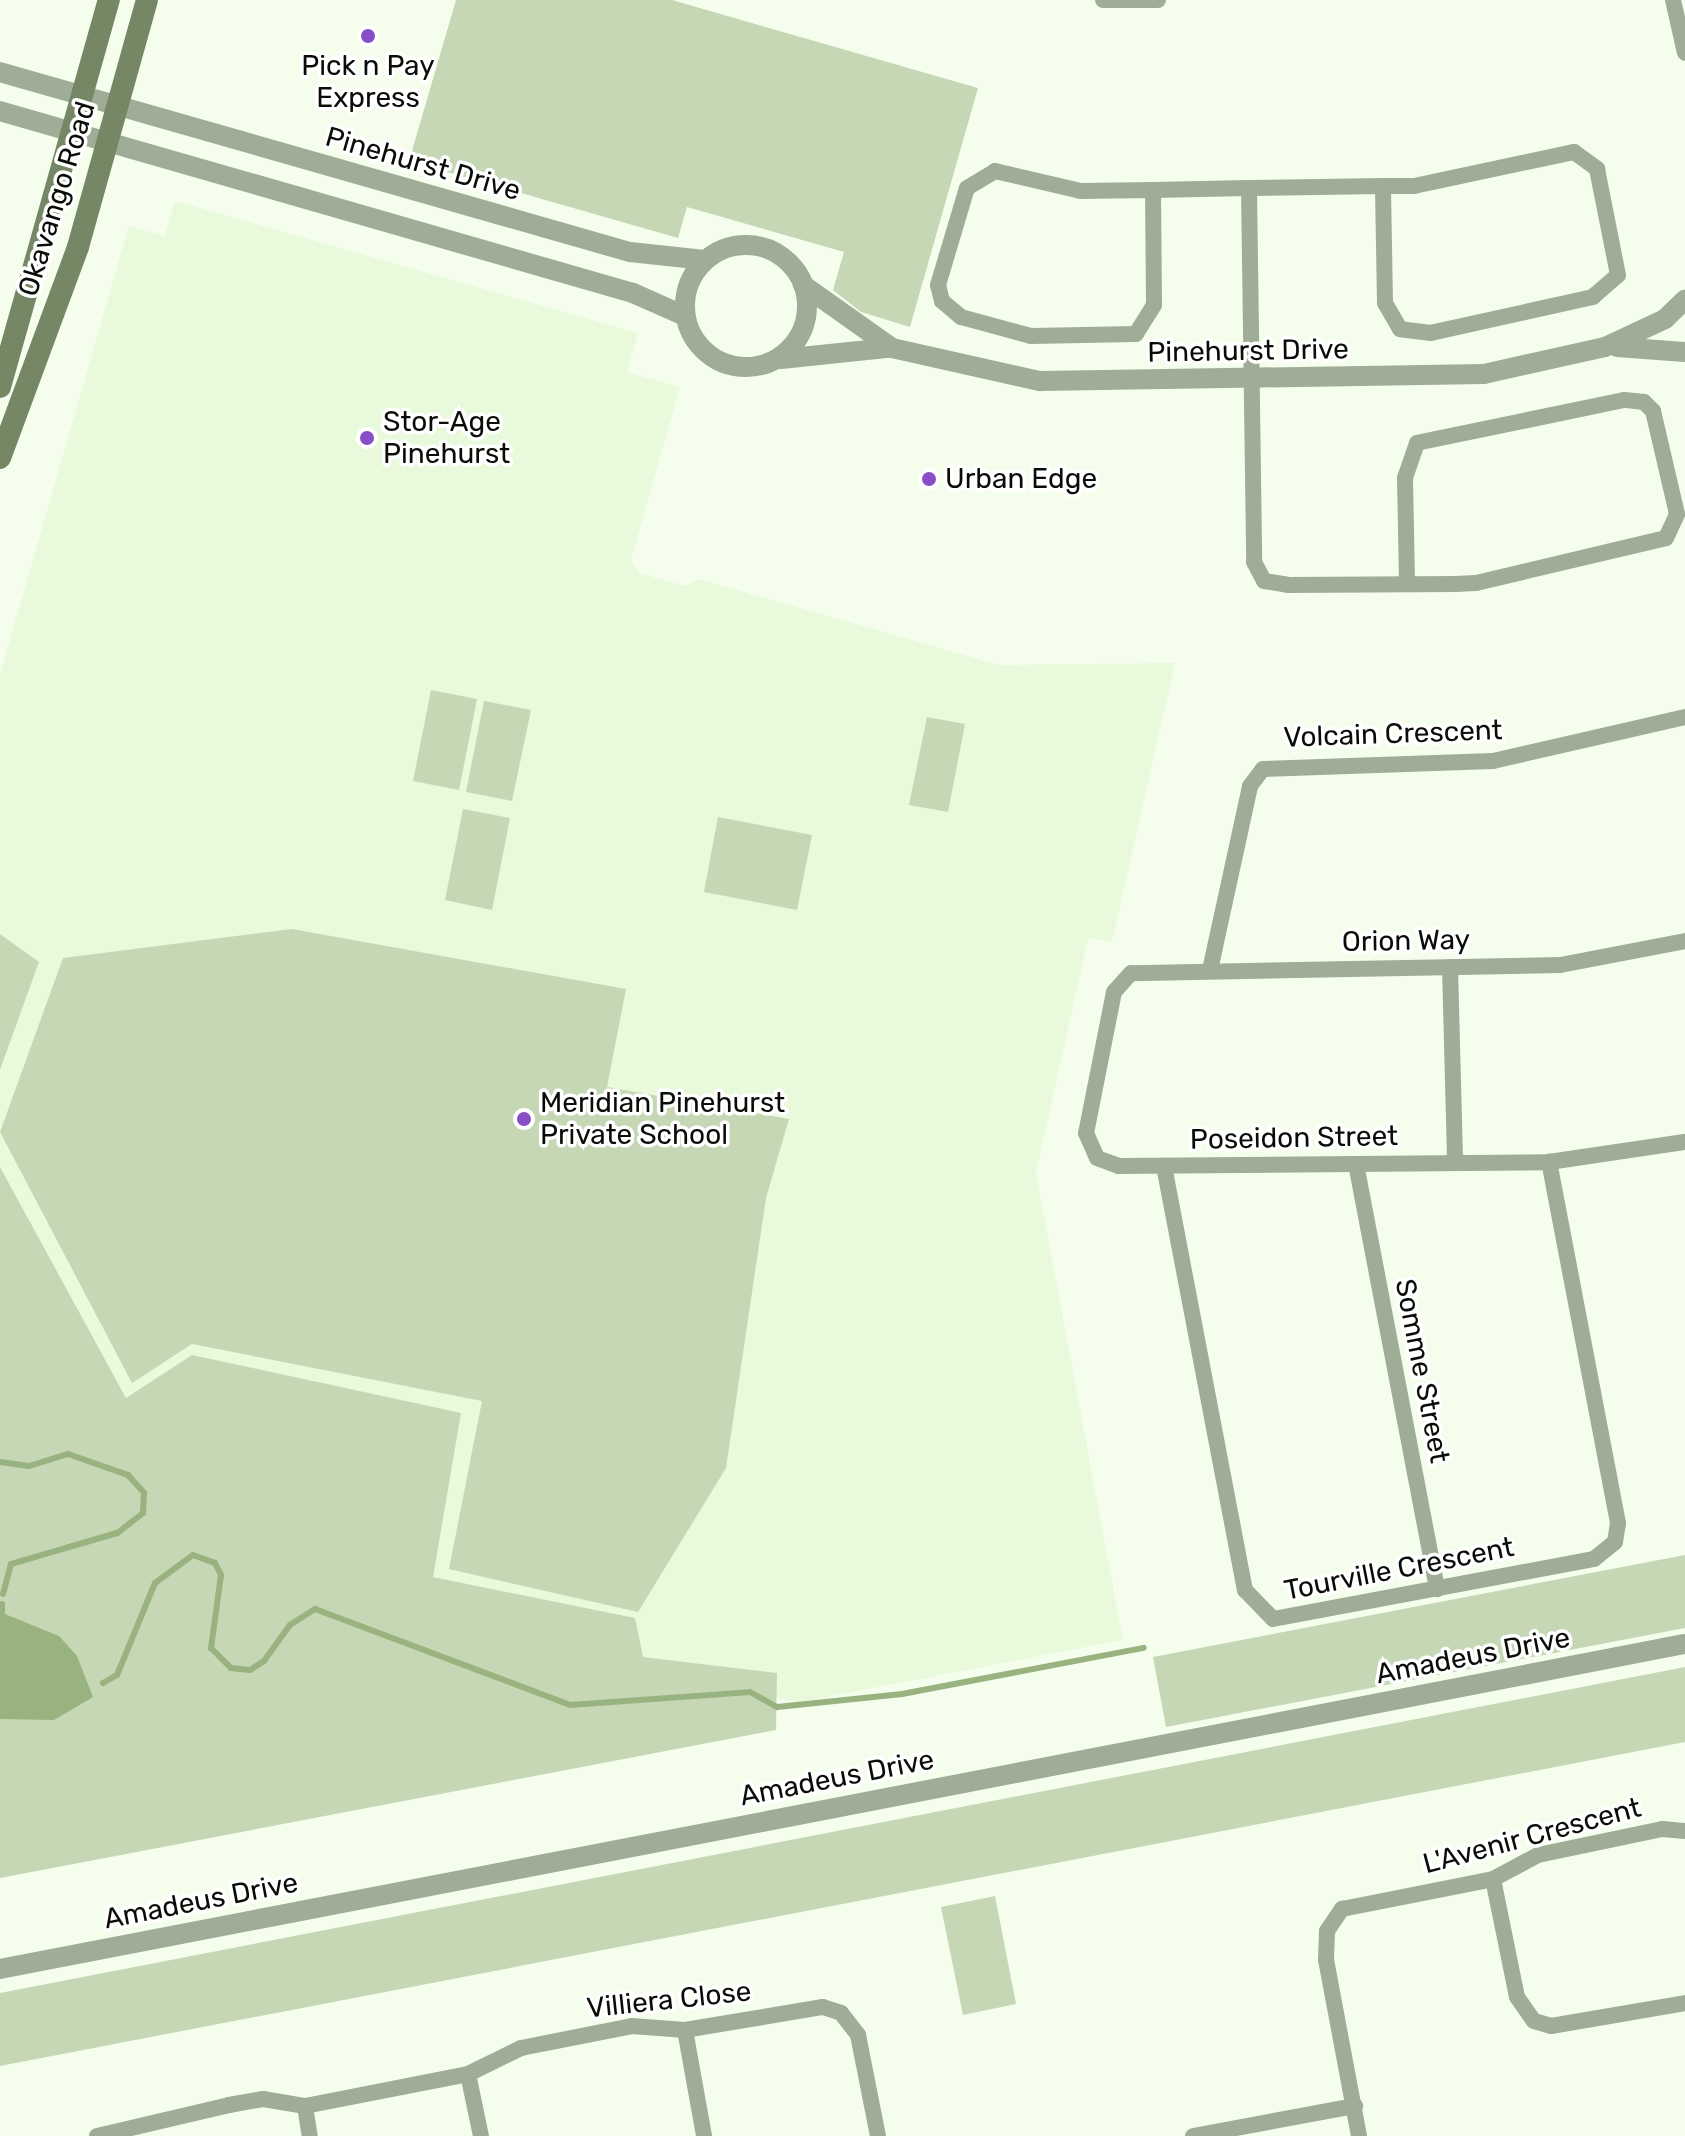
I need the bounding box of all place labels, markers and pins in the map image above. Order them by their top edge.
marker: Pick n Pay Express [359,27,377,45]
place label: Pick n Pay Express [301,49,435,115]
place label: Stor-Age Pinehurst [383,405,510,471]
marker: Stor-Age Pinehurst [358,429,376,447]
place label: Urban Edge [945,462,1097,496]
marker: Urban Edge [920,470,938,488]
place label: Meridian Pinehurst Private School [540,1086,785,1152]
marker: Meridian Pinehurst Private School [515,1110,533,1128]

